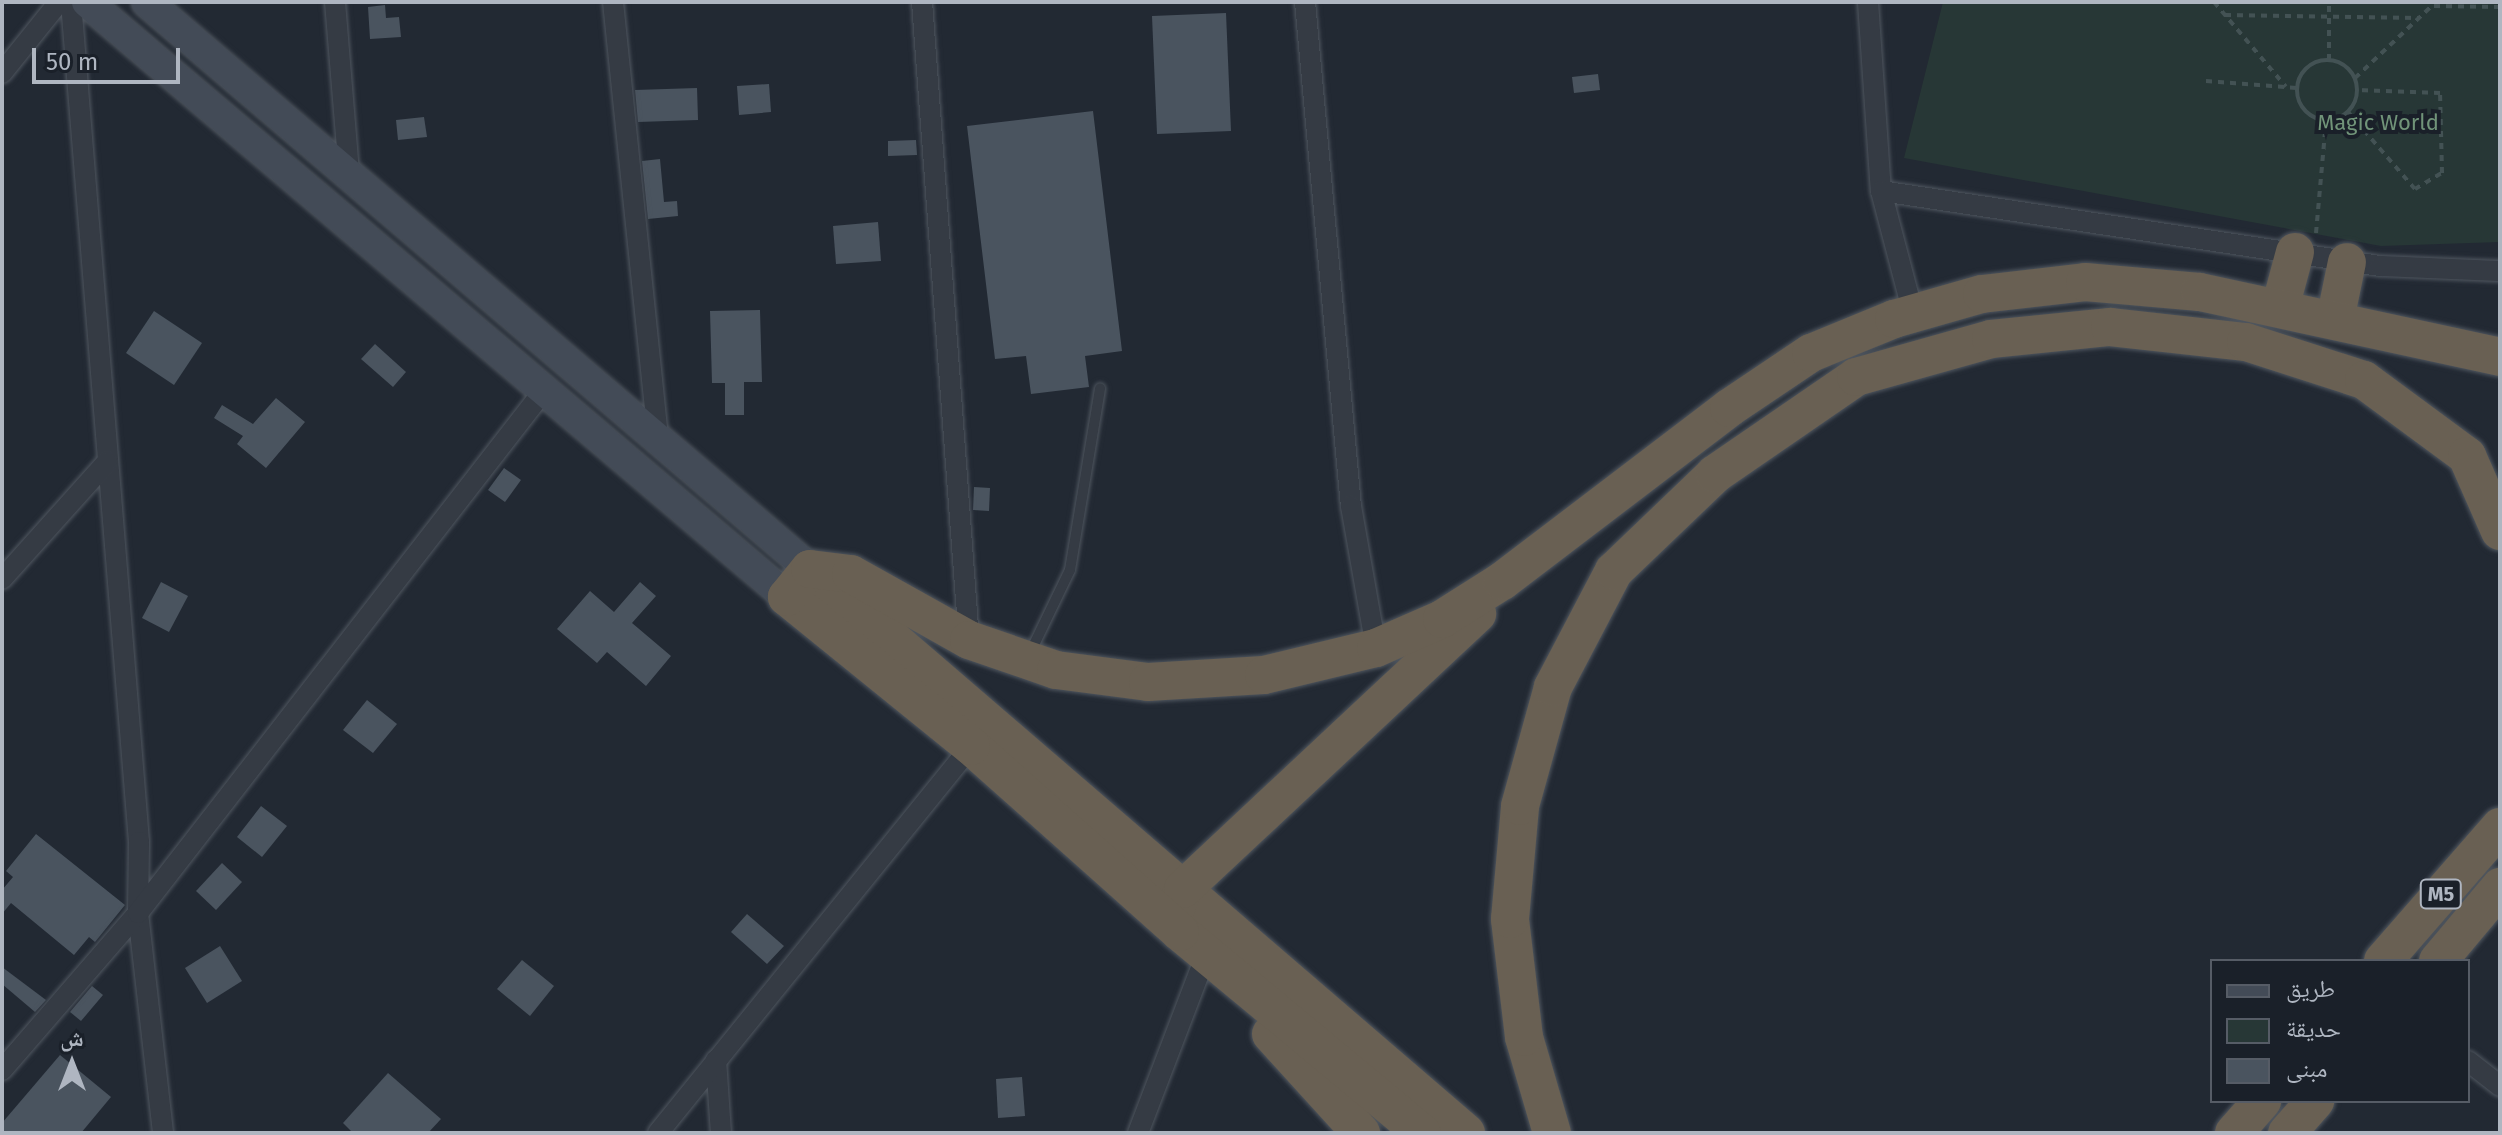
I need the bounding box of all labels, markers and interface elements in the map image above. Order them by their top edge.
scale bar [36,32,184,82]
text: 50 m [46,48,98,76]
park label: Magic World [2317,110,2439,136]
road number: M5 [2419,878,2463,910]
legend [2210,959,2470,1103]
text: طريق [2286,975,2335,1003]
text: حديقة [2286,1015,2341,1043]
north arrow [32,1023,112,1103]
text: ش [60,1025,84,1052]
text: مبنى [2286,1055,2327,1083]

